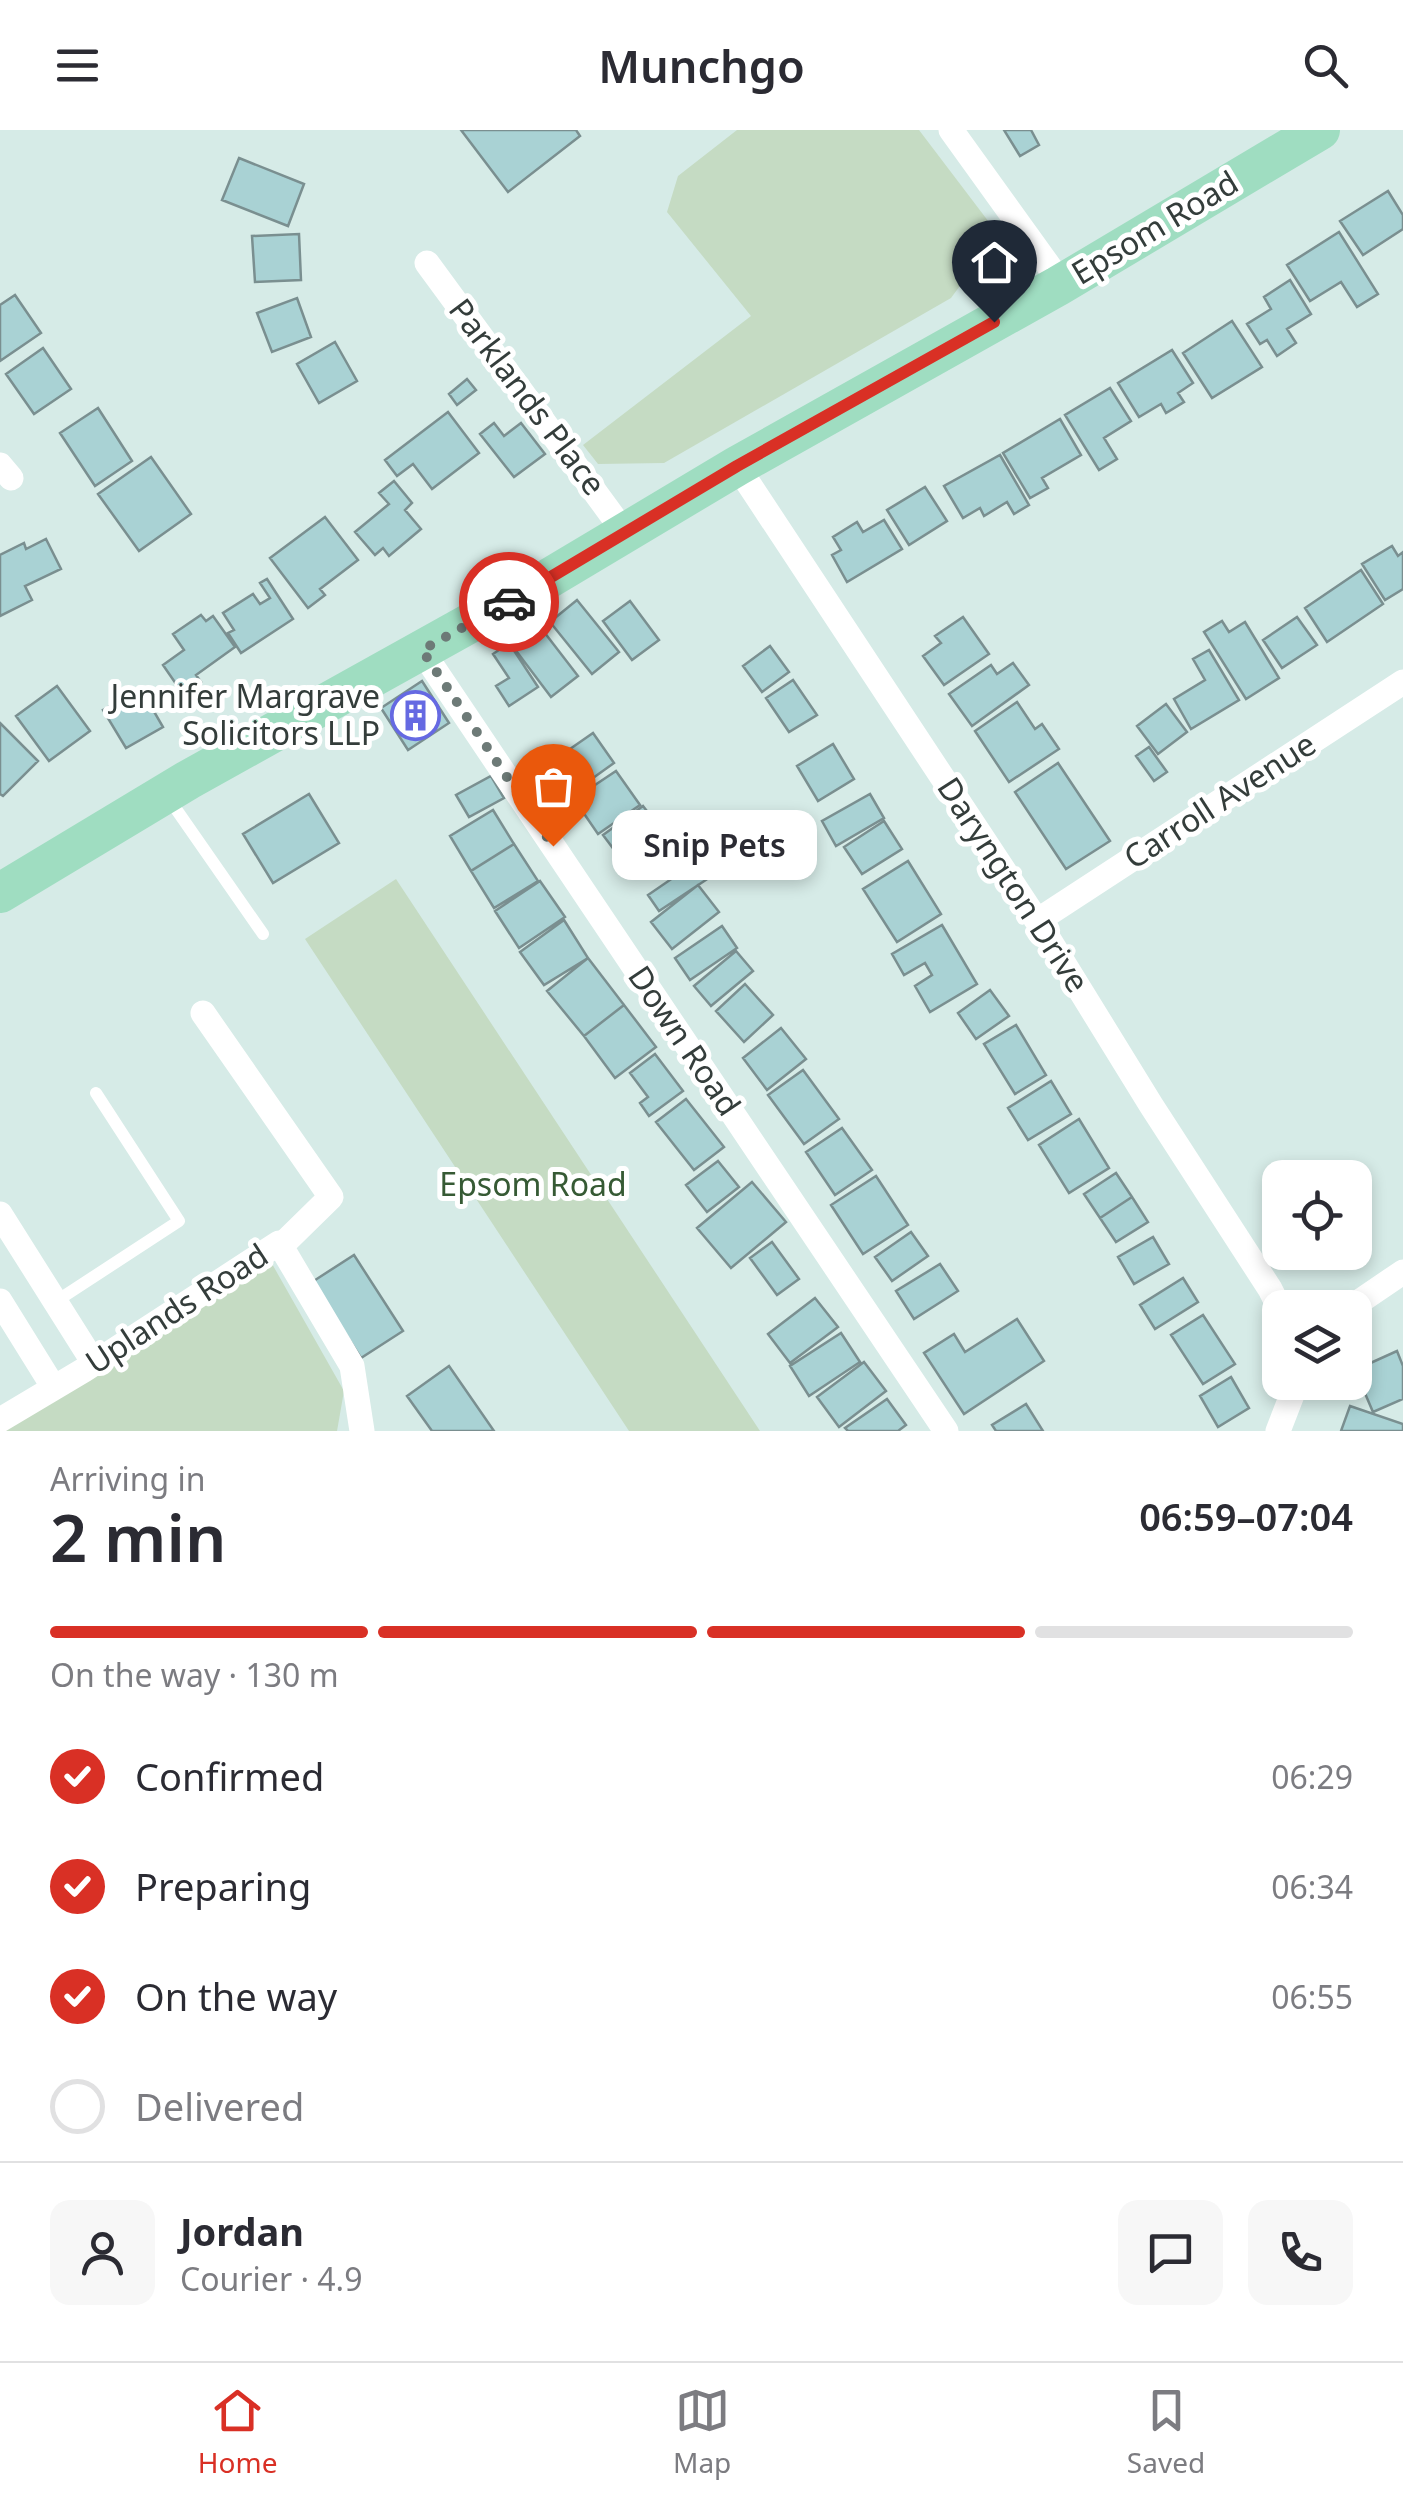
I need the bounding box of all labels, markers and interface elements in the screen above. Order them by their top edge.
text: Munchgo [598,35,805,96]
icon: menu [50,38,105,93]
icon: search [1298,38,1353,93]
street label: Epsom Road [1063,160,1246,293]
pin [952,220,1037,323]
icon: home [967,235,1022,290]
street label: Parklands Place [440,289,616,503]
courier [459,552,559,652]
icon: car [482,575,537,630]
place label: Jennifer Margrave Solicitors LLP [107,674,380,754]
building icon: Jennifer Margrave Solicitors LLP [389,689,441,741]
street label: Carroll Avenue [1115,722,1323,878]
pin [511,744,596,847]
icon: bag [526,759,581,814]
street label: Daryngton Drive [929,768,1100,1000]
callout: Snip Pets [613,811,818,881]
text: Snip Pets [643,823,786,866]
street label: Down Road [619,957,751,1124]
map controls [1262,1160,1372,1400]
button: locate [1262,1160,1372,1270]
park label: Epsom Road [439,1162,627,1205]
street label: Uplands Road [77,1233,276,1383]
button: layers [1262,1290,1372,1400]
text: Arriving in [50,1457,205,1500]
text: 06:59–07:04 [1139,1490,1353,1542]
text: 2 min [50,1493,226,1581]
text: On the way · 130 m [50,1653,339,1696]
icon: check [50,1749,105,1804]
text: Confirmed [135,1750,324,1802]
text: 06:29 [1271,1755,1353,1798]
icon: check [50,1859,105,1914]
text: Preparing [135,1860,311,1912]
text: 06:34 [1271,1865,1353,1908]
icon: check [50,1969,105,2024]
text: On the way [135,1970,337,2022]
text: 06:55 [1271,1975,1353,2018]
text: Delivered [135,2080,304,2132]
button: person [50,2200,155,2305]
button: chat [1118,2200,1223,2305]
button: phone [1248,2200,1353,2305]
text: Jordan [180,2205,304,2257]
text: Courier · 4.9 [180,2257,363,2300]
tab: Home [198,2383,277,2481]
tab: Map [673,2383,731,2481]
tab: Saved [1127,2383,1205,2481]

